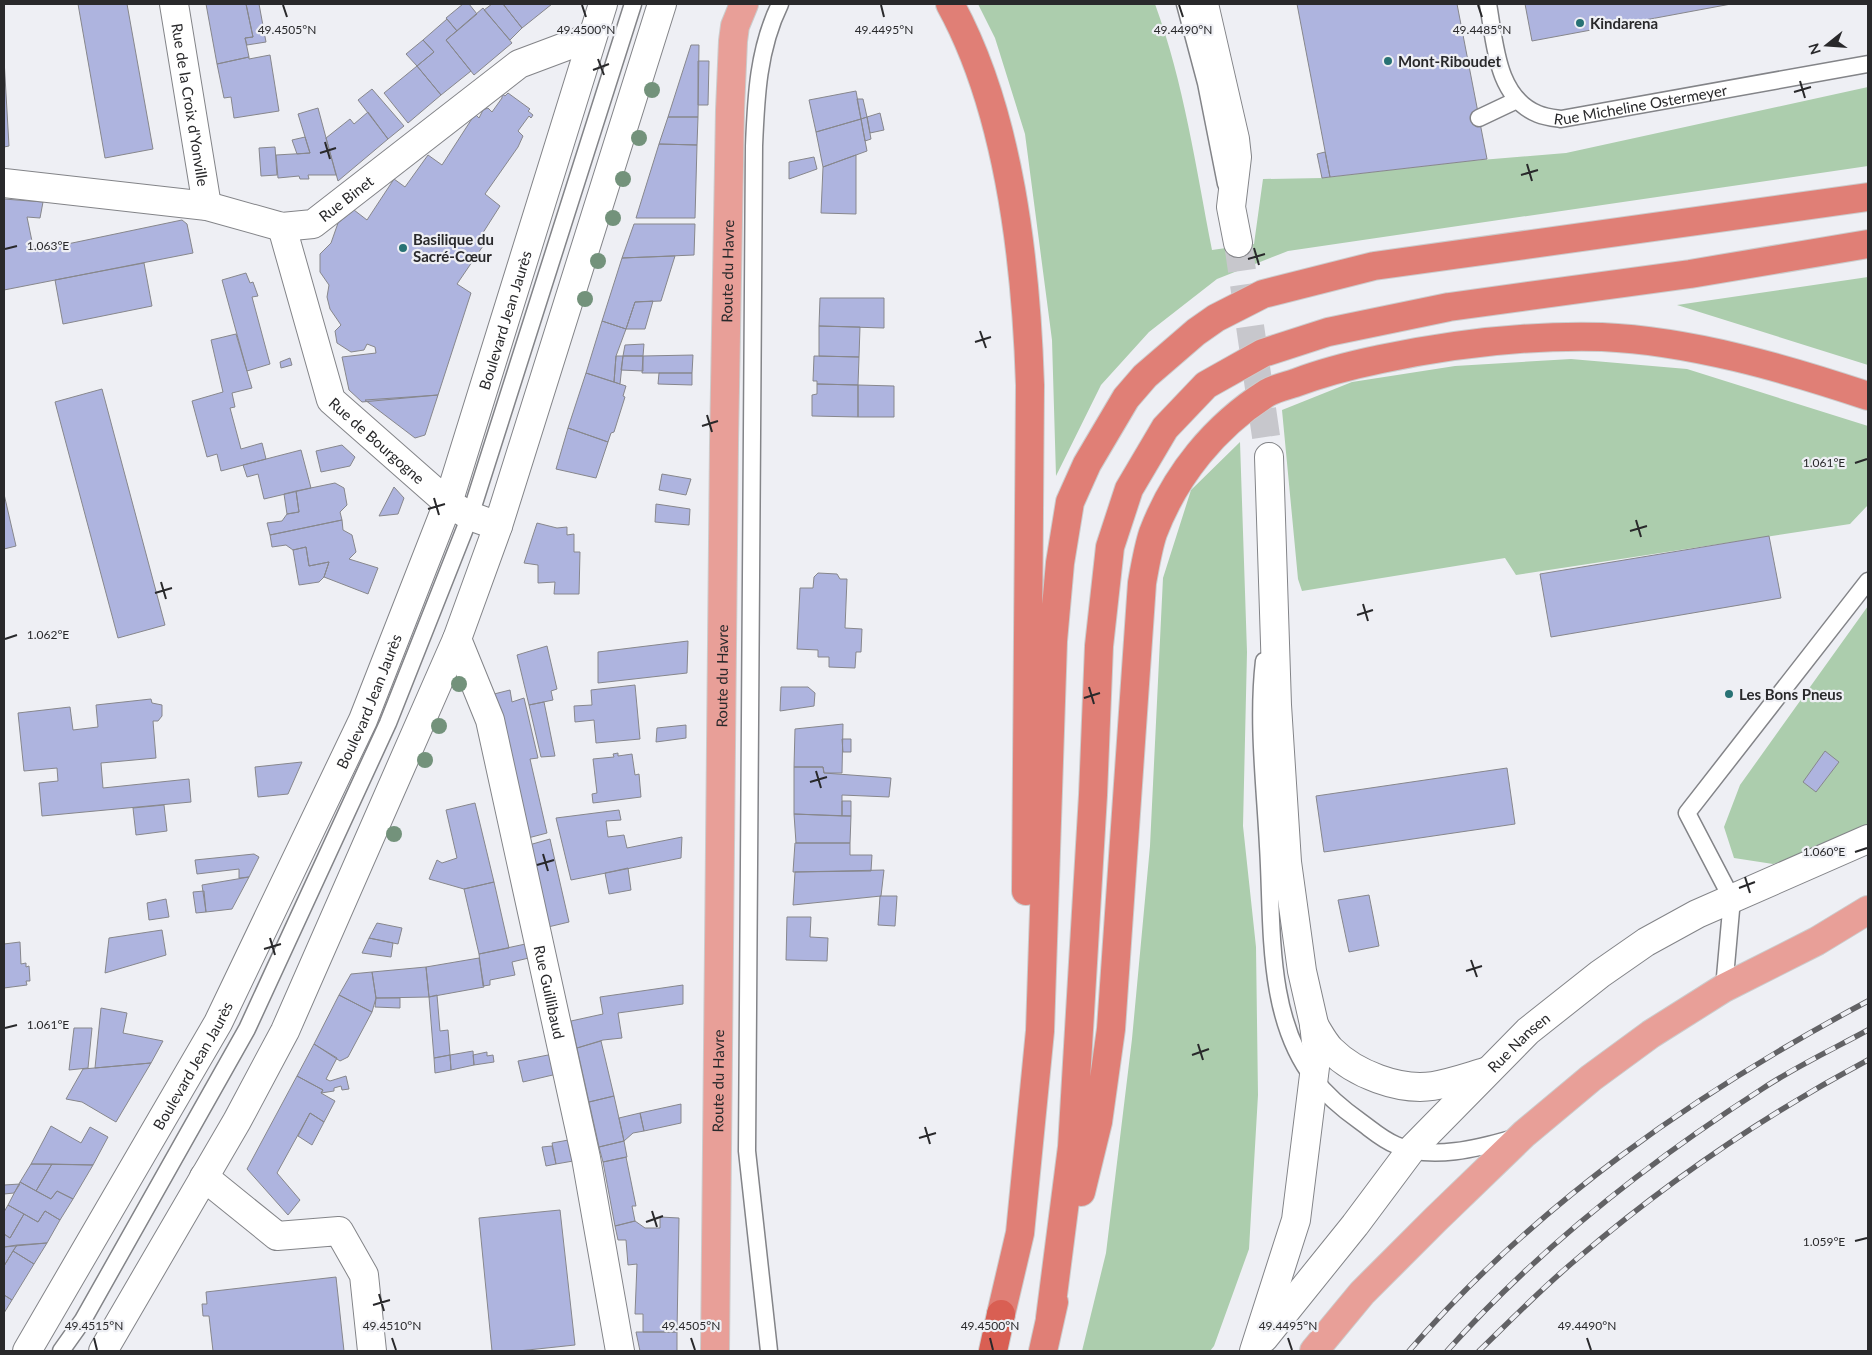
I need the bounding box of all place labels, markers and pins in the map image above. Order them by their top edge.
place label: Kindarena [1590,14,1658,32]
marker: Kindarena [1574,17,1586,29]
place label: Mont-Riboudet [1398,52,1501,70]
marker: Mont-Riboudet [1382,55,1394,67]
place label: Basilique du Sacré-Cœur [413,230,494,265]
marker: Basilique du Sacré-Cœur [397,242,409,254]
place label: Les Bons Pneus [1739,685,1843,703]
marker: Les Bons Pneus [1723,688,1735,700]

